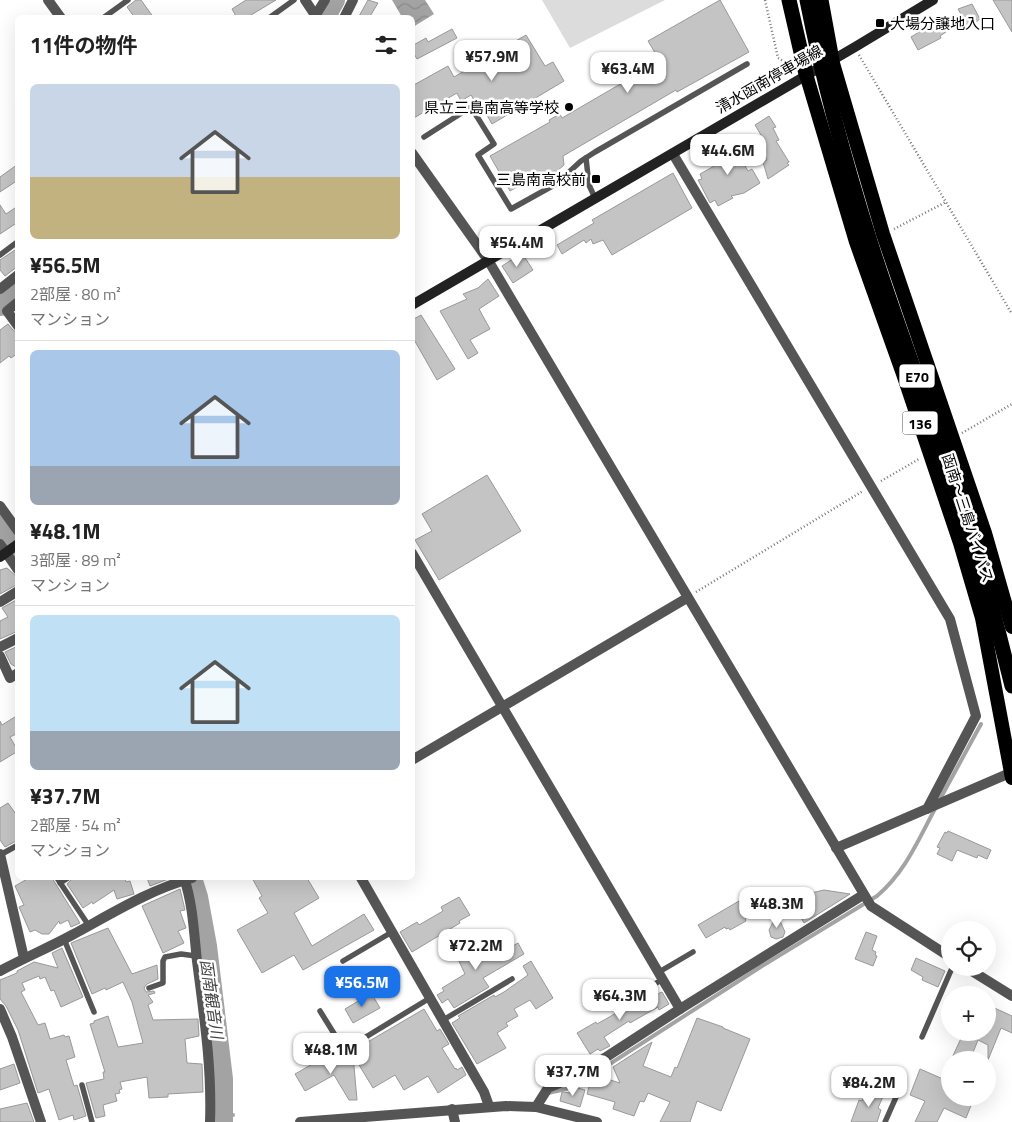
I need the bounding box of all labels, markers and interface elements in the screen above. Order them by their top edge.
place label: 大場分譲地入口 [890,12,995,35]
marker: 大場分譲地入口 [874,17,886,29]
text: 11件の物件 [30,29,138,61]
icon: filters [372,31,400,59]
pin: ¥57.9M [451,39,533,82]
street label: 清水函南停車場線 [711,39,827,119]
text: ¥57.9M [465,44,519,68]
pin: ¥63.4M [587,52,669,94]
text: ¥63.4M [601,56,655,80]
place label: 県立三島南高等学校 [424,96,559,119]
marker: 県立三島南高等学校 [563,101,575,113]
icon: home [170,117,260,207]
pin: ¥44.6M [687,134,769,176]
text: ¥44.6M [701,138,755,162]
place label: 三島南高校前 [496,168,586,191]
marker: 三島南高校前 [590,173,602,185]
pin: ¥54.4M [476,226,558,268]
text: ¥54.4M [490,230,544,254]
text: ¥56.5M [30,249,100,281]
text: 2部屋 · 80 m² [30,282,121,306]
text: マンション [30,307,110,331]
road number: E70 [900,364,934,388]
icon: home [170,382,260,472]
road number: 136 [902,412,938,434]
street label: 函南～三島バイパス [936,450,1000,586]
text: ¥48.1M [30,515,100,547]
text: 3部屋 · 89 m² [30,548,121,572]
text: マンション [30,573,110,597]
icon: home [170,647,260,737]
text: ¥37.7M [30,780,100,812]
text: 2部屋 · 54 m² [30,813,121,837]
text: マンション [30,838,110,862]
pin: ¥48.3M [736,886,818,929]
text: ¥48.3M [750,891,804,915]
map controls [941,921,996,1106]
button: locate [941,921,996,976]
pin: ¥72.2M [435,928,517,971]
text: ¥72.2M [449,933,503,957]
water label: 函南観音川 [195,958,230,1042]
pin: ¥56.5M [321,966,403,1008]
text: ¥56.5M [335,970,389,994]
pin: ¥64.3M [579,978,661,1021]
text: ¥64.3M [593,983,647,1007]
button: + [941,986,996,1041]
pin: ¥48.1M [290,1032,372,1075]
text: ¥48.1M [304,1037,358,1061]
button: − [941,1051,996,1106]
pin: ¥37.7M [532,1054,614,1097]
text: ¥37.7M [546,1059,600,1083]
pin: ¥84.2M [828,1066,910,1108]
text: ¥84.2M [842,1070,896,1094]

